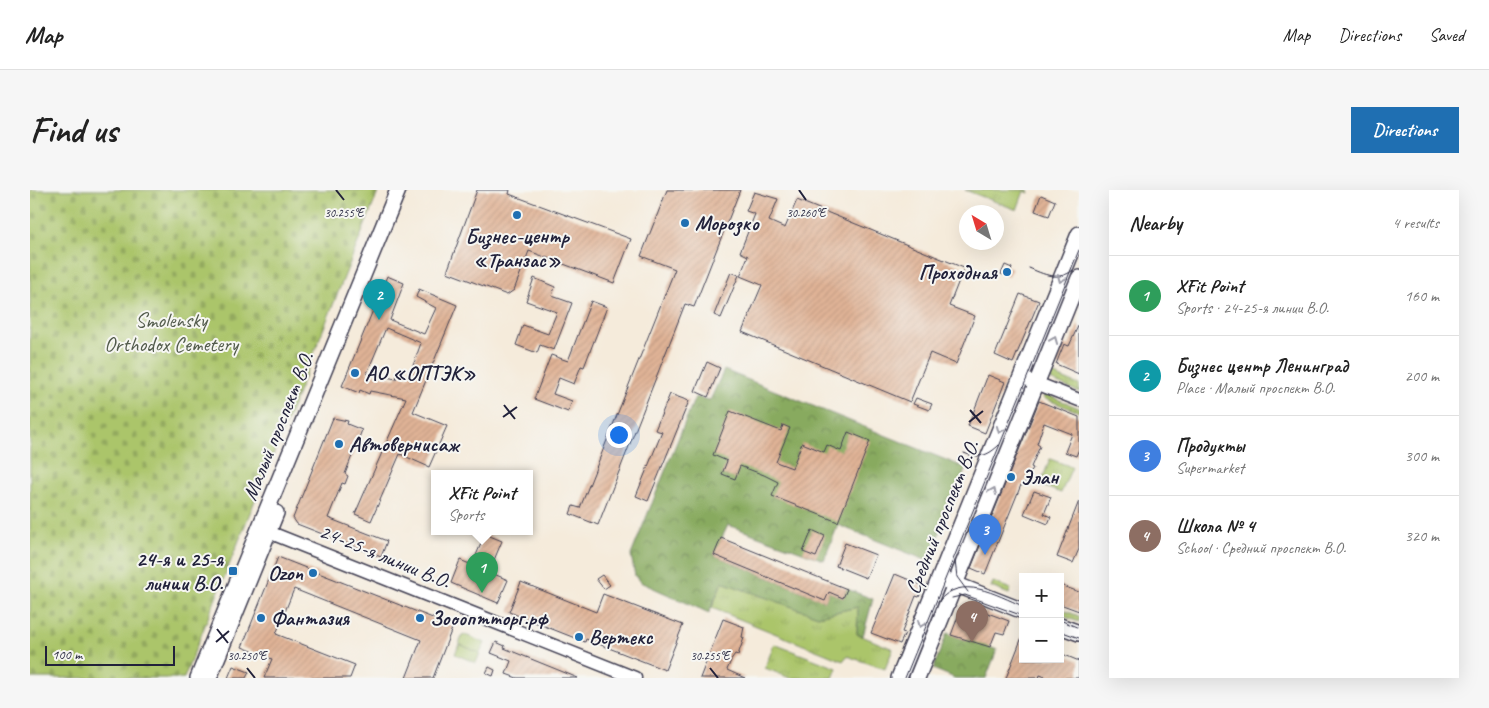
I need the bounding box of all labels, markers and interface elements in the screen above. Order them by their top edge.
text: Map [25,20,62,50]
text: Map [1283,24,1310,46]
text: Directions [1338,24,1401,46]
text: Saved [1429,24,1464,46]
button: Directions [1351,107,1459,153]
text: Find us [30,108,117,153]
text: 30.255°E [324,205,365,221]
text: 30.260°E [786,205,827,221]
north arrow [959,205,1004,250]
marker: Бизнес-центр «Транзас» [511,209,523,221]
place label: Морозко [695,210,760,237]
text: Nearby [1129,210,1182,236]
text: 4 results [1392,213,1439,233]
marker: Морозко [679,217,691,229]
place label: Бизнес-центр «Транзас» [465,223,571,273]
place label: Проходная [919,259,998,285]
marker: Проходная [1001,266,1013,278]
one-way arrow [1057,274,1067,283]
text: XFit Point [1176,274,1244,298]
pin: 2 [363,279,395,320]
text: 1 [1141,286,1149,306]
text: 160 m [1405,286,1439,306]
text: Sports · 24-25-я линии В.О. [1176,298,1329,318]
park label: Smolensky Orthodox Cemetery [104,307,240,357]
one-way arrow [1048,336,1058,345]
street label: Малый проспект В.О. [236,347,320,504]
text: Бизнес центр Ленинград [1176,354,1348,378]
place label: АО «ОПТЭК» [365,360,476,386]
text: 2 [1141,366,1149,386]
text: 200 m [1405,366,1439,386]
marker: АО «ОПТЭК» [349,367,361,379]
text: Place · Малый проспект В.О. [1176,378,1335,398]
your location [606,422,632,448]
one-way arrow [996,425,1006,434]
place label: Автовернисаж [349,431,461,457]
text: Продукты [1176,434,1245,458]
street label: Средний проспект В.О. [899,435,985,598]
marker: Автовернисаж [333,438,345,450]
text: 3 [1141,446,1149,466]
text: 300 m [1405,446,1439,466]
text: Supermarket [1176,458,1244,478]
place label: Элан [1021,464,1060,490]
popup [431,470,533,535]
marker: Элан [1005,471,1017,483]
text: XFit Point [448,481,516,505]
one-way arrow [987,487,997,496]
text: Sports [448,505,484,525]
pin: 3 [969,514,1001,555]
text: Школа № 4 [1176,514,1255,538]
street label: 24-25-я линии В.О. [316,518,455,594]
text: 4 [1141,526,1149,546]
text: 320 m [1405,526,1439,546]
text: School · Средний проспект В.О. [1176,538,1346,558]
place label: 24-я и 25-я линии В.О. [136,546,224,596]
pin: 1 [466,552,498,593]
place label: Ozon [268,560,303,586]
marker: 24-я и 25-я линии В.О. [227,565,239,577]
marker: Ozon [307,567,319,579]
map controls [1019,573,1064,663]
button: + [1019,573,1064,618]
pin: 4 [956,601,988,642]
place label: Фантазия [271,605,350,631]
place label: Зоооптторг.рф [430,605,549,631]
marker: Фантазия [255,612,267,624]
marker: Зоооптторг.рф [414,612,426,624]
button: − [1019,618,1064,663]
one-way arrow [917,619,928,628]
place label: Вертекс [589,624,654,650]
marker: Вертекс [573,631,585,643]
scale bar [45,643,175,666]
text: 100 m [52,646,82,663]
text: 30.250°E [227,648,268,664]
text: 30.255°E [690,648,731,664]

